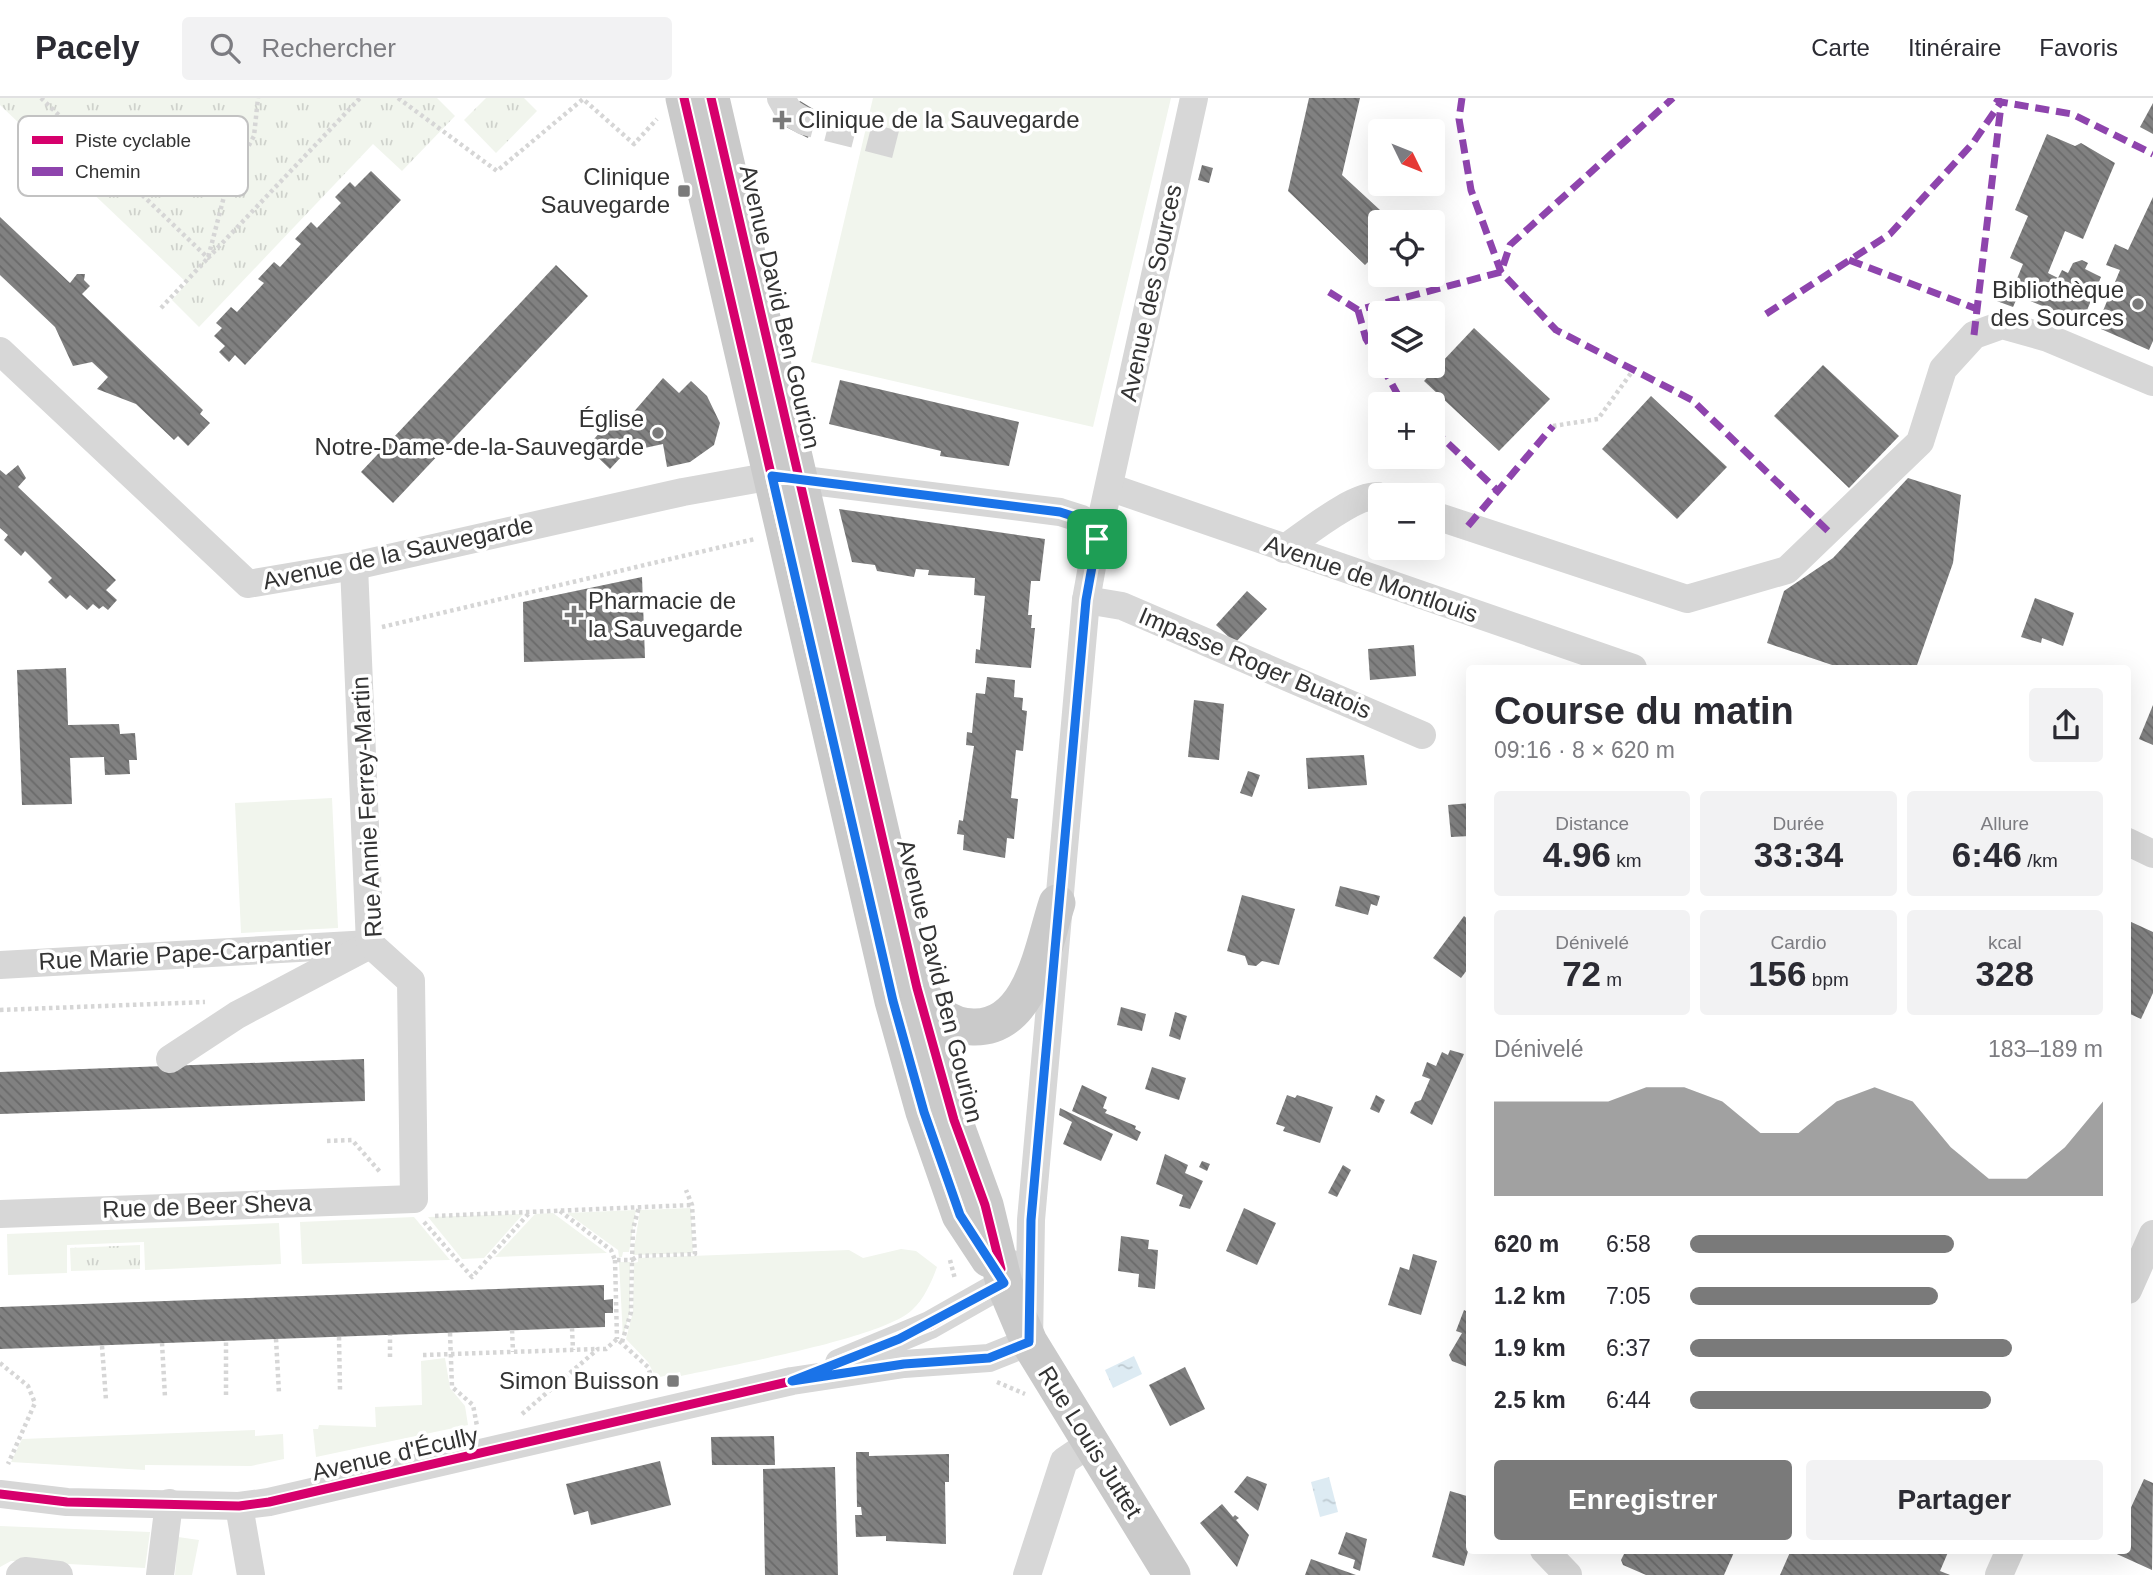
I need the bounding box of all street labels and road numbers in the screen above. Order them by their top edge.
street label: Avenue David Ben Gourion [735,162,826,451]
street label: Avenue des Sources [1114,182,1187,404]
street label: Avenue de la Sauvegarde [260,511,536,594]
street label: Avenue de Montlouis [1261,529,1481,628]
street label: Impasse Roger Buatois [1135,601,1375,724]
street label: Rue Annie Ferrey-Martin [346,676,387,938]
street label: Avenue David Ben Gourion [892,837,989,1125]
street label: Rue Marie Pape-Carpantier [38,932,332,975]
street label: Rue de Beer Sheva [102,1188,313,1223]
street label: Rue Louis Juttet [1033,1361,1148,1523]
street label: Avenue d'Écully [309,1421,481,1486]

